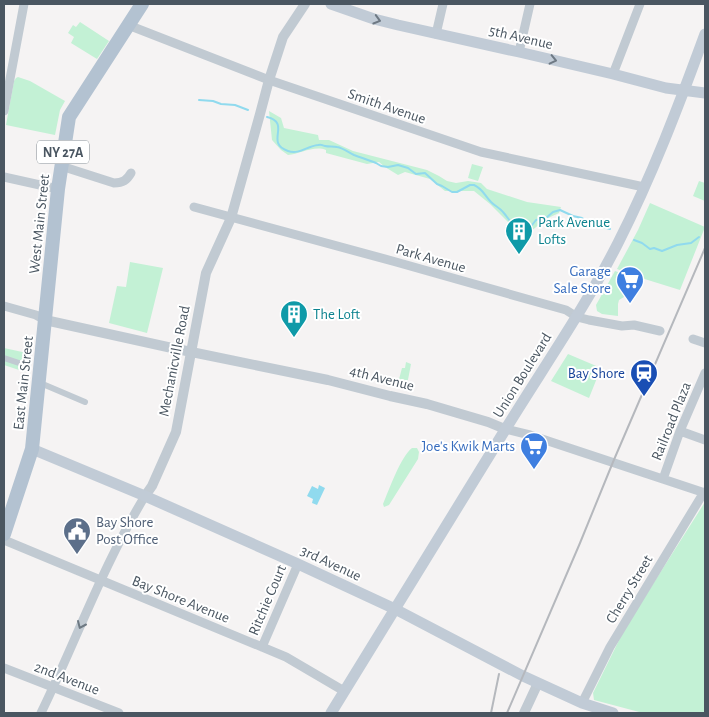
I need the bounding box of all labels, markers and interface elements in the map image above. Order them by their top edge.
one-way arrow [373,14,381,24]
street label: 5th Avenue [488,23,554,52]
one-way arrow [548,54,557,65]
street label: Smith Avenue [346,86,428,127]
road number: NY 27A [37,140,89,163]
street label: West Main Street [27,173,52,275]
place label: Park Avenue Lofts [538,215,610,247]
building icon: Park Avenue Lofts [504,216,534,255]
street label: Park Avenue [394,241,468,276]
place label: Garage Sale Store [554,264,611,296]
supermarket icon: Garage Sale Store [615,265,645,304]
building icon: The Loft [279,299,309,338]
street label: Mechanicville Road [156,304,193,418]
place label: The Loft [313,307,360,322]
street label: Union Boulevard [490,330,555,420]
street label: East Main Street [11,335,36,431]
station icon: Bay Shore [629,358,659,397]
street label: 4th Avenue [348,363,416,394]
place label: Bay Shore [568,366,625,381]
street label: Railroad Plaza [649,380,694,463]
supermarket icon: Joe's Kwik Marts [519,431,549,470]
place label: Joe's Kwik Marts [422,439,515,454]
place label: Bay Shore Post Office [96,515,159,547]
public building icon: Bay Shore Post Office [62,516,92,555]
street label: 3rd Avenue [298,543,363,584]
street label: Cherry Street [603,552,656,626]
street label: Ritchie Court [246,562,289,638]
street label: Bay Shore Avenue [130,573,232,626]
one-way arrow [76,620,87,629]
street label: 2nd Avenue [32,659,102,698]

